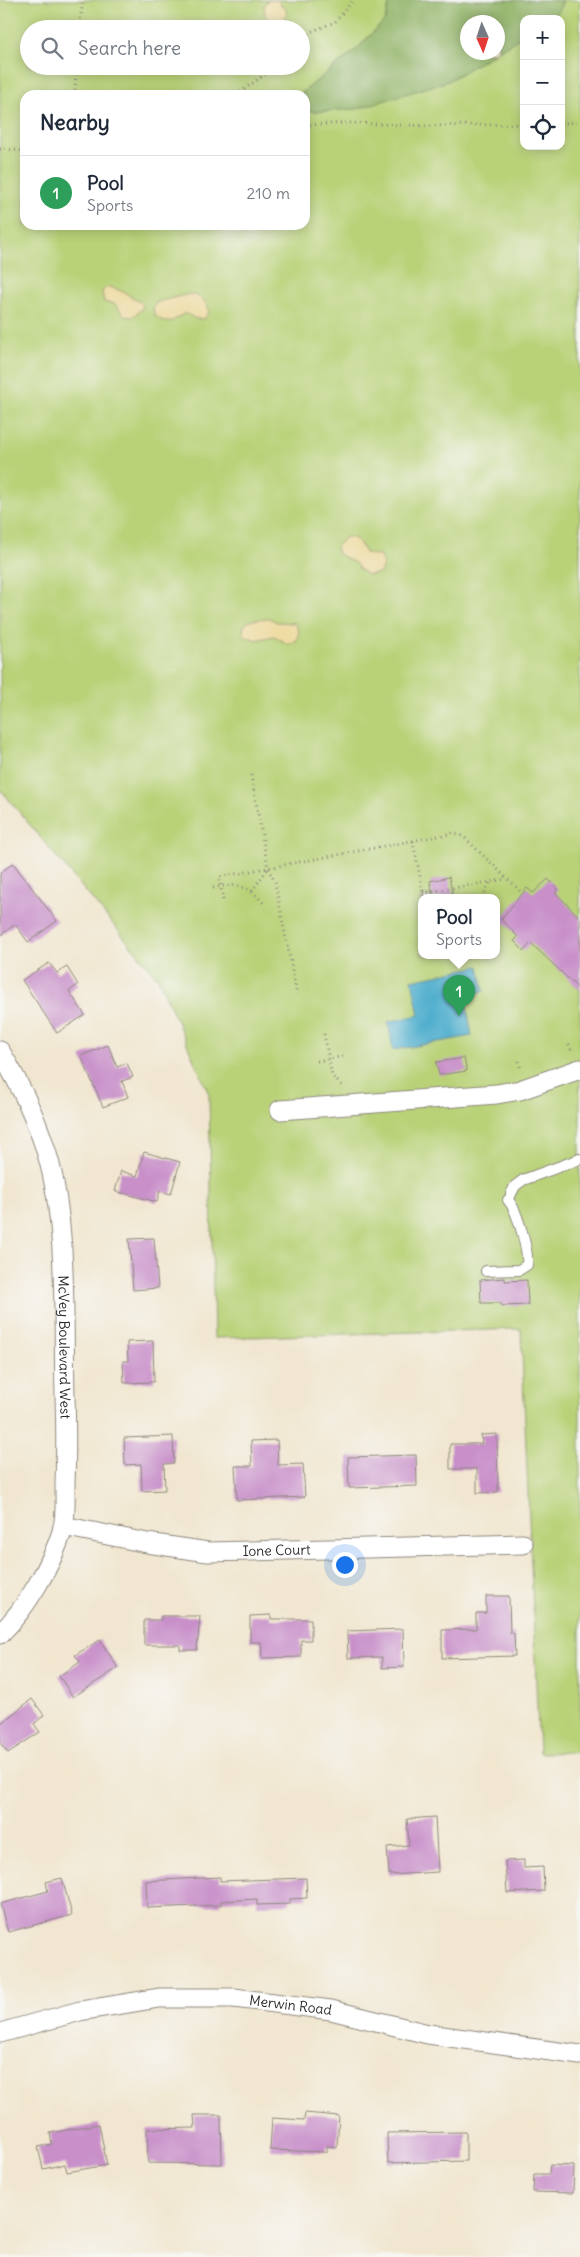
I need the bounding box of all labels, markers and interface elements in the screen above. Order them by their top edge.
north arrow [460,15,505,60]
map controls [520,15,565,150]
button: + [520,15,565,60]
search box [20,20,310,75]
icon: search [38,34,66,62]
text: Search here [78,36,181,60]
button: − [520,60,565,105]
button: locate [520,105,565,150]
text: Nearby [40,109,110,136]
text: Pool [87,171,124,195]
text: 1 [53,183,59,203]
text: 210 m [247,183,290,203]
text: Sports [87,195,133,215]
popup [418,894,500,959]
text: Pool [436,905,473,929]
text: Sports [436,929,482,949]
pin: 1 [443,975,475,1016]
street label: McVey Boulevard West [54,1275,75,1419]
street label: Ione Court [242,1540,311,1560]
your location [332,1552,358,1578]
street label: Merwin Road [248,1991,333,2019]

